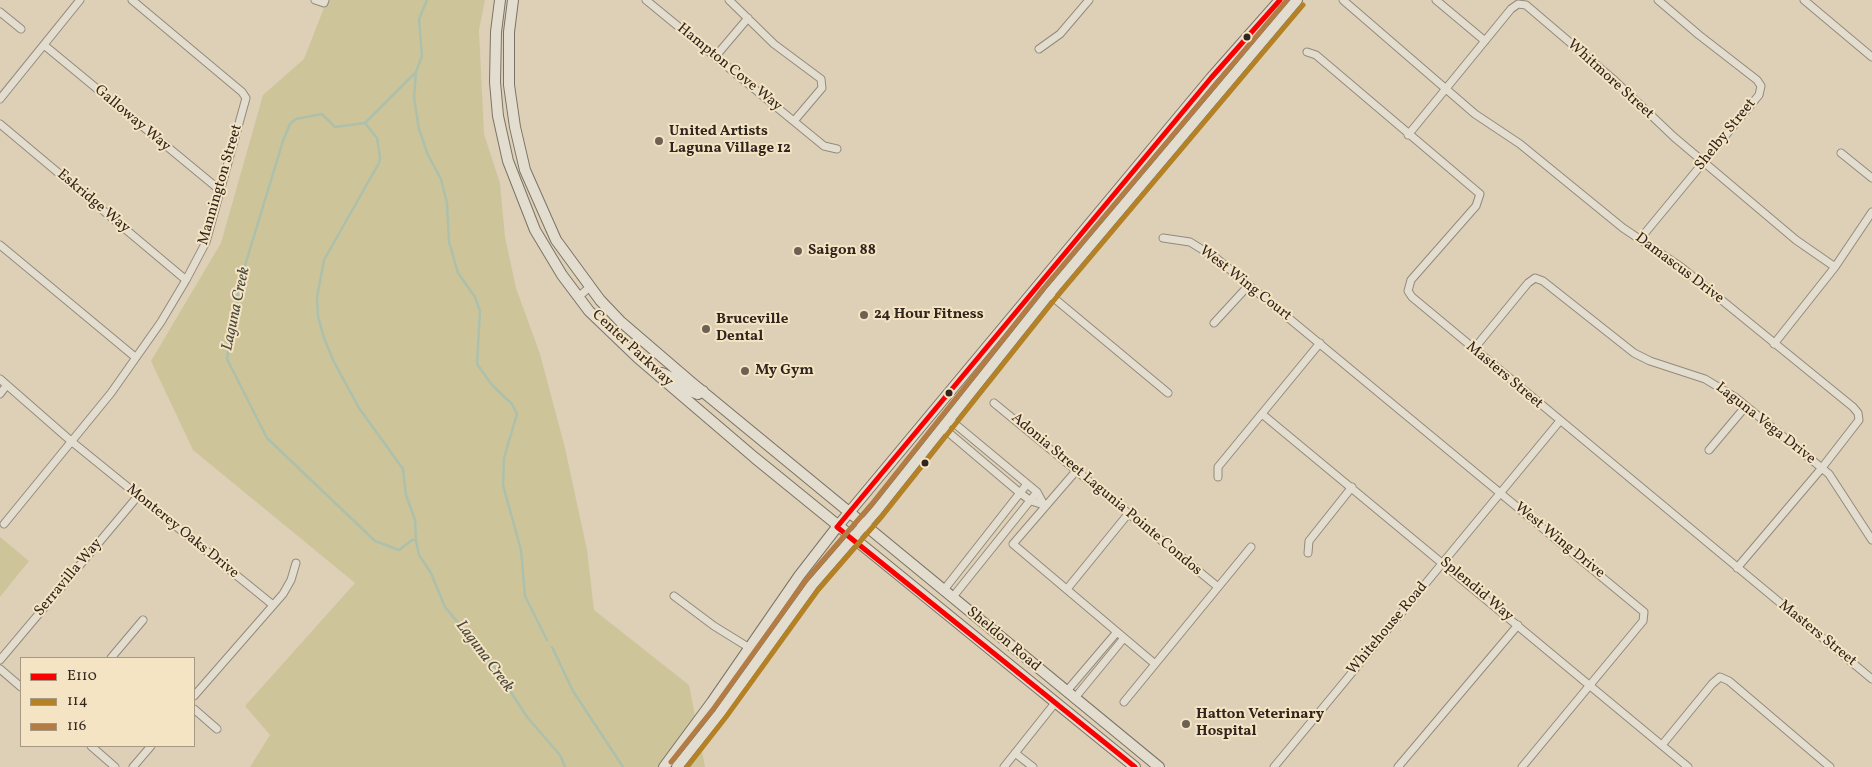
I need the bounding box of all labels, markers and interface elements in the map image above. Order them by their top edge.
street label: Hampton Cove Way [673,20,785,116]
unlabelled marker [1242,32,1252,42]
street label: Whitmore Street [1563,36,1657,124]
street label: Galloway Way [90,82,174,156]
street label: Shelby Street [1692,95,1760,175]
street label: Mannington Street [195,123,247,247]
place label: United Artists Laguna Village 12 [669,123,791,158]
marker: United Artists Laguna Village 12 [653,135,665,147]
street label: Eskridge Way [53,166,133,238]
street label: Damascus Drive [1631,230,1727,308]
place label: Saigon 88 [808,242,876,260]
street label: West Wing Court [1195,242,1295,326]
marker: Saigon 88 [792,245,804,257]
water label: Laguna Creek [219,265,255,353]
place label: 24 Hour Fitness [874,306,984,324]
street label: Center Parkway [588,307,676,391]
marker: 24 Hour Fitness [858,309,870,321]
place label: Bruceville Dental [716,311,788,346]
marker: Bruceville Dental [700,323,712,335]
street label: Masters Street [1462,339,1546,413]
place label: My Gym [755,362,814,380]
marker: My Gym [739,365,751,377]
street label: Laguna Vega Drive [1711,379,1819,469]
unlabelled marker [944,388,954,398]
street label: Adonia Street Lagunia Pointe Condos [1007,410,1205,580]
unlabelled marker [920,458,930,468]
street label: Monterey Oaks Drive [122,481,242,583]
street label: West Wing Drive [1510,499,1608,583]
street label: Serravilla Way [31,535,107,621]
street label: Splendid Way [1435,554,1517,626]
street label: Whitehouse Road [1344,579,1432,679]
street label: Masters Street [1774,597,1860,671]
street label: Sheldon Road [962,604,1044,676]
water label: Laguna Creek [451,617,517,697]
legend [20,657,195,747]
text: E110 [67,666,97,687]
text: 114 [67,691,88,712]
place label: Hatton Veterinary Hospital [1196,706,1324,741]
text: 116 [67,716,86,737]
marker: Hatton Veterinary Hospital [1180,718,1192,730]

